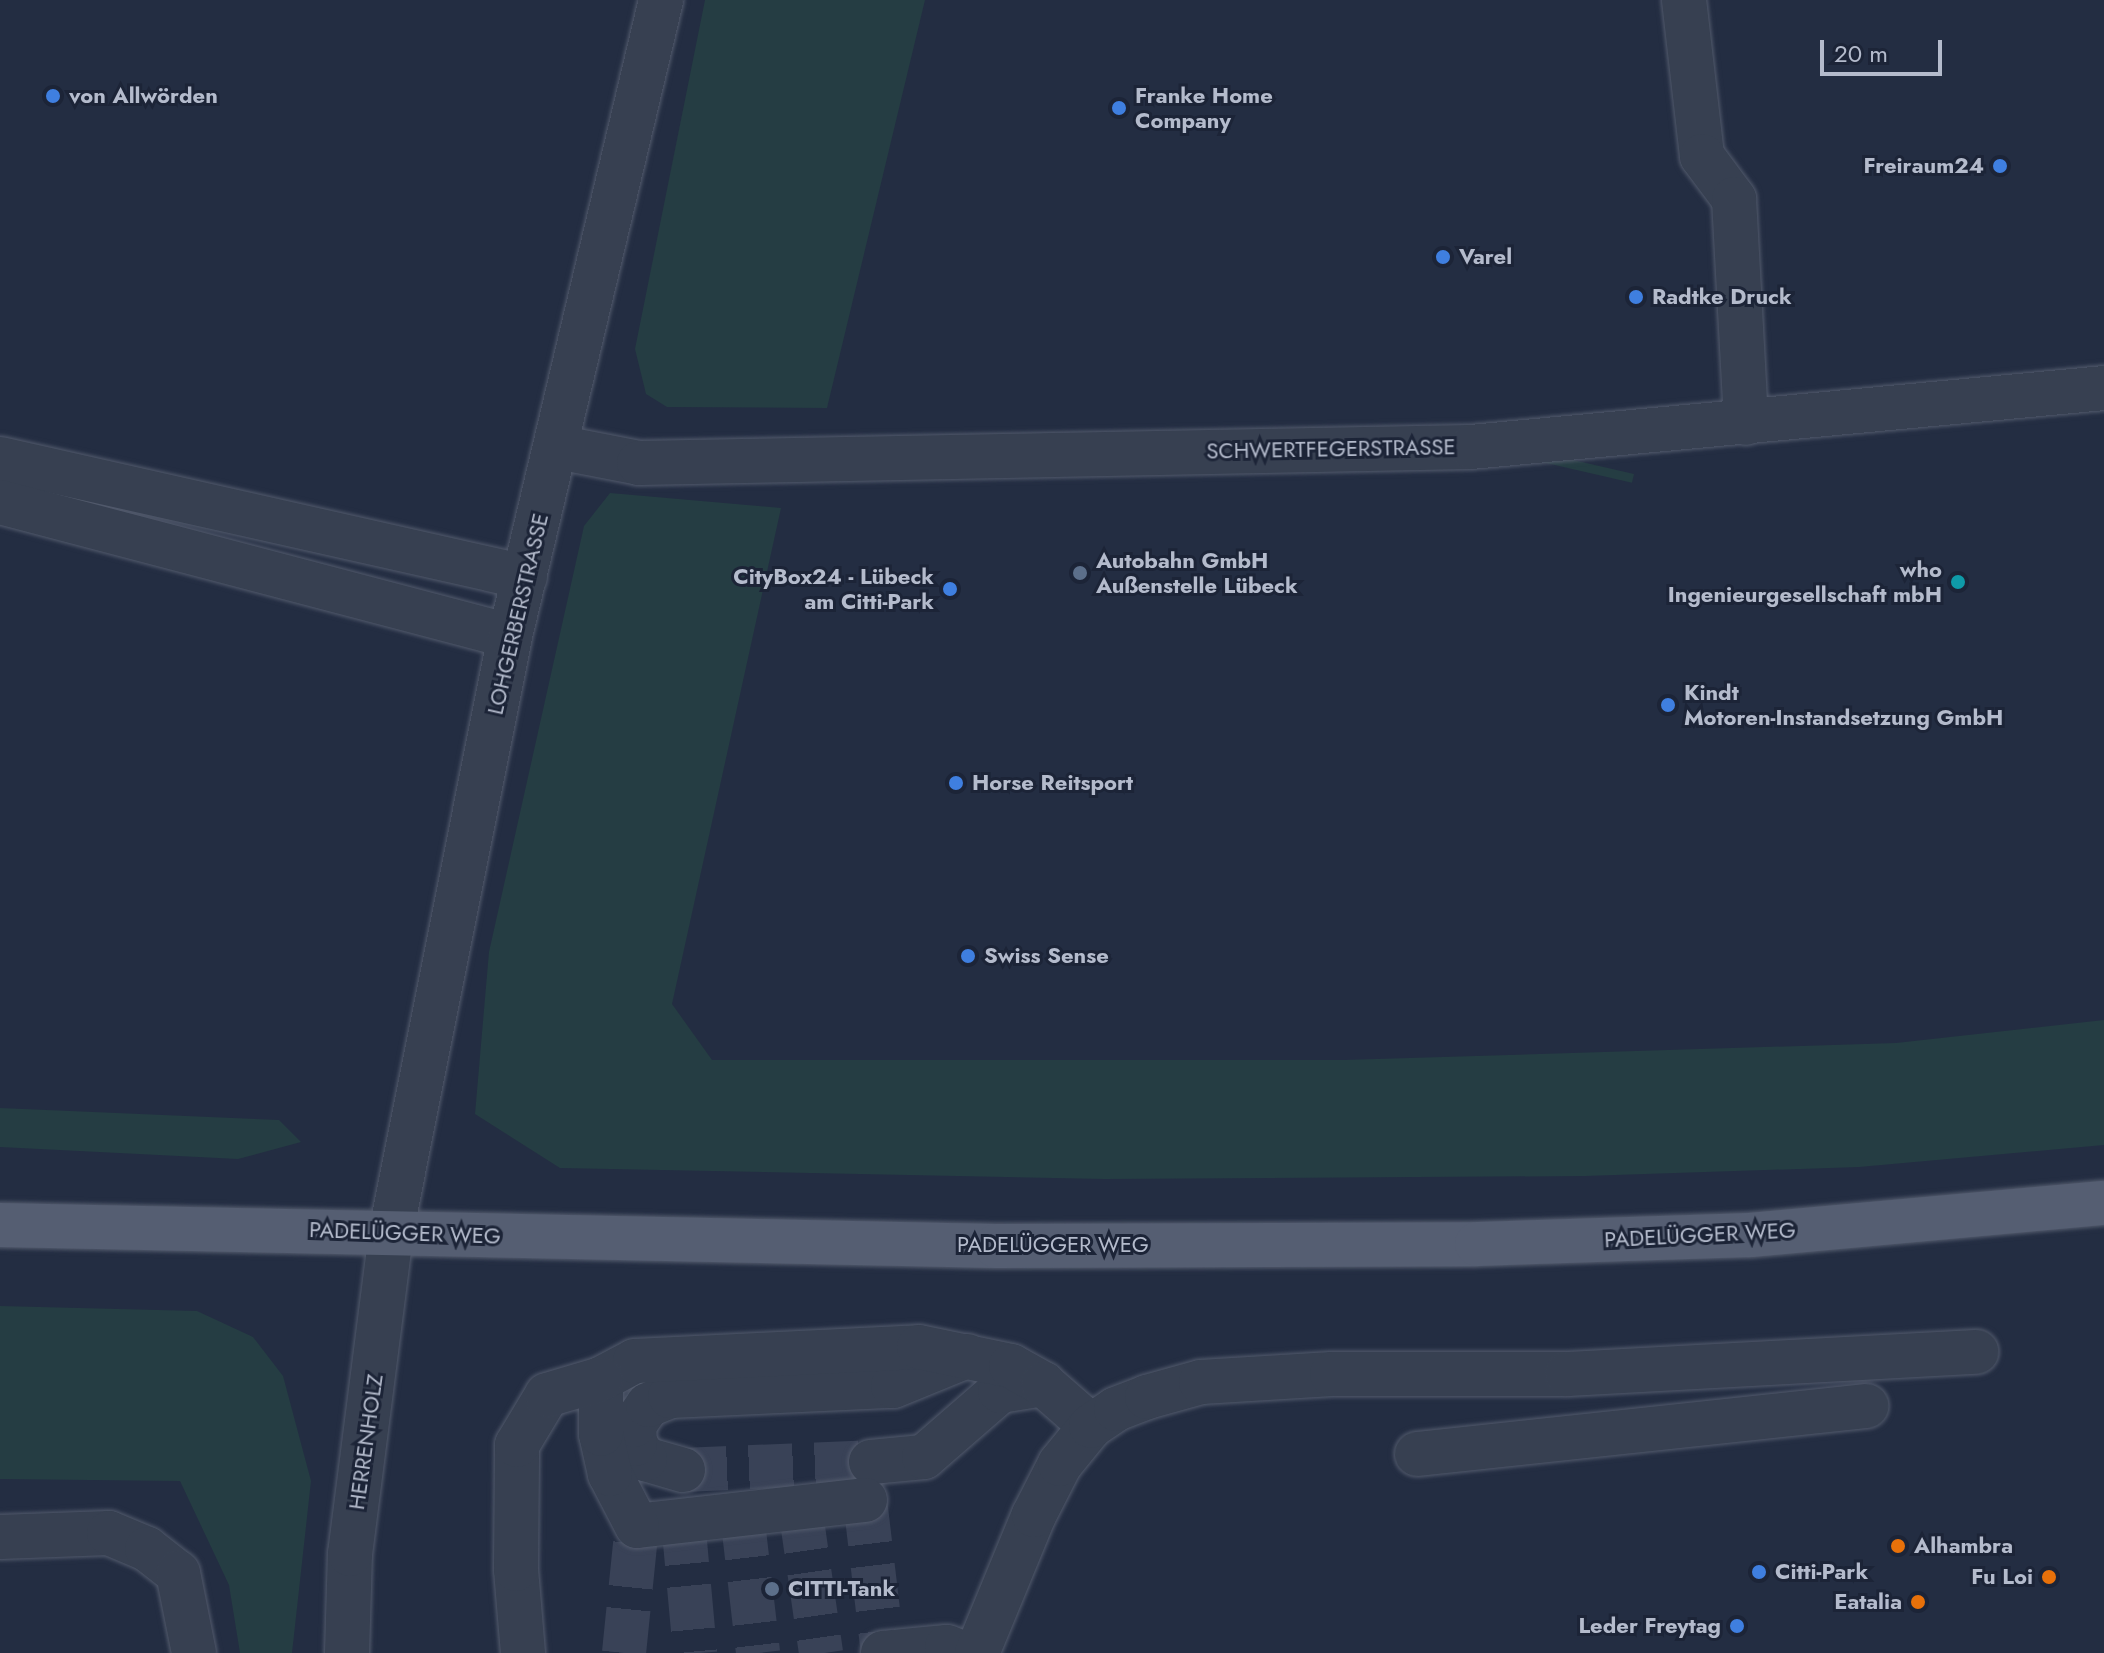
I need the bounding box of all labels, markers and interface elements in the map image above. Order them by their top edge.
scale bar [1824,24,1946,74]
text: 20 m [1834,36,1888,71]
place label: Franke Home Company [1135,82,1273,134]
place label: von Allwörden [69,83,218,109]
marker: von Allwörden [44,87,62,105]
marker: Franke Home Company [1110,99,1128,117]
place label: Freiraum24 [1864,153,1984,179]
marker: Freiraum24 [1991,157,2009,175]
place label: Varel [1459,244,1512,270]
marker: Varel [1434,248,1452,266]
place label: Radtke Druck [1652,284,1792,310]
marker: Radtke Druck [1627,288,1645,306]
street label: SCHWERTFEGERSTRASSE [1206,434,1456,464]
street label: LOHGERBERSTRASSE [482,511,554,717]
place label: Autobahn GmbH Außenstelle Lübeck [1096,547,1298,598]
place label: who Ingenieurgesellschaft mbH [1668,556,1942,608]
place label: CityBox24 - Lübeck am Citti-Park [733,563,934,614]
marker: Autobahn GmbH Außenstelle Lübeck [1071,564,1089,582]
marker: who Ingenieurgesellschaft mbH [1949,573,1967,591]
marker: CityBox24 - Lübeck am Citti-Park [941,580,959,598]
place label: Kindt Motoren-Instandsetzung GmbH [1684,679,2003,730]
marker: Kindt Motoren-Instandsetzung GmbH [1659,696,1677,714]
place label: Horse Reitsport [972,770,1133,796]
marker: Horse Reitsport [947,774,965,792]
place label: Swiss Sense [984,943,1109,969]
marker: Swiss Sense [959,947,977,965]
street label: PADELÜGGER WEG [309,1216,501,1250]
street label: PADELÜGGER WEG [1604,1217,1796,1253]
street label: PADELÜGGER WEG [957,1232,1149,1258]
street label: HERRENHOLZ [343,1373,389,1511]
place label: Alhambra [1914,1533,2013,1559]
marker: Alhambra [1889,1537,1907,1555]
place label: Citti-Park [1775,1559,1868,1585]
marker: Citti-Park [1750,1563,1768,1581]
place label: Fu Loi [1971,1564,2033,1590]
marker: Fu Loi [2040,1568,2058,1586]
place label: CITTI-Tank [788,1576,895,1602]
marker: CITTI-Tank [763,1580,781,1598]
place label: Eatalia [1834,1589,1902,1615]
marker: Eatalia [1909,1593,1927,1611]
place label: Leder Freytag [1579,1613,1721,1639]
marker: Leder Freytag [1728,1617,1746,1635]

